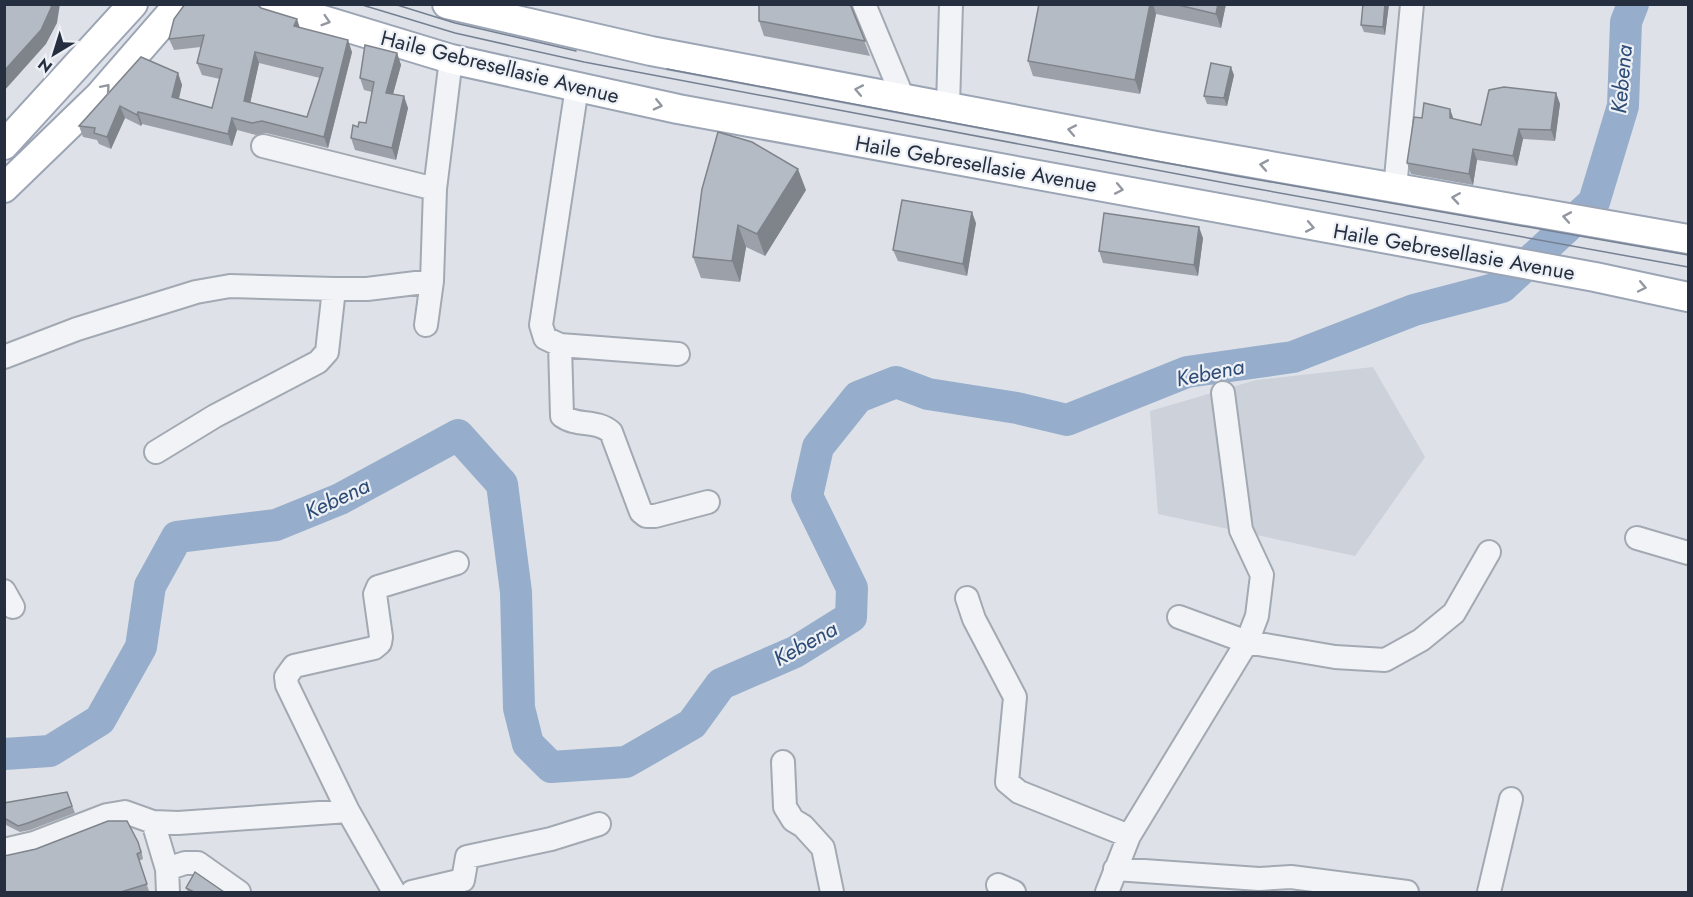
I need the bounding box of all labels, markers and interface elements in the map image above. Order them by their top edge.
one-way arrow [320,14,331,27]
street label: Haile Gebresellasie Avenue [378,23,623,111]
north arrow [24,24,84,84]
water label: Kebena [1602,43,1640,115]
text: N [33,52,57,78]
one-way arrow [855,84,865,97]
one-way arrow [99,85,110,95]
one-way arrow [653,98,663,111]
one-way arrow [1067,124,1077,137]
street label: Haile Gebresellasie Avenue [853,128,1099,200]
one-way arrow [1259,159,1269,172]
one-way arrow [1114,182,1124,195]
one-way arrow [1451,193,1460,205]
one-way arrow [1563,211,1572,223]
street label: Haile Gebresellasie Avenue [1331,216,1577,288]
one-way arrow [1305,220,1315,233]
one-way arrow [1636,280,1646,293]
water label: Kebena [1173,350,1247,394]
water label: Kebena [299,469,375,527]
water label: Kebena [767,612,843,674]

